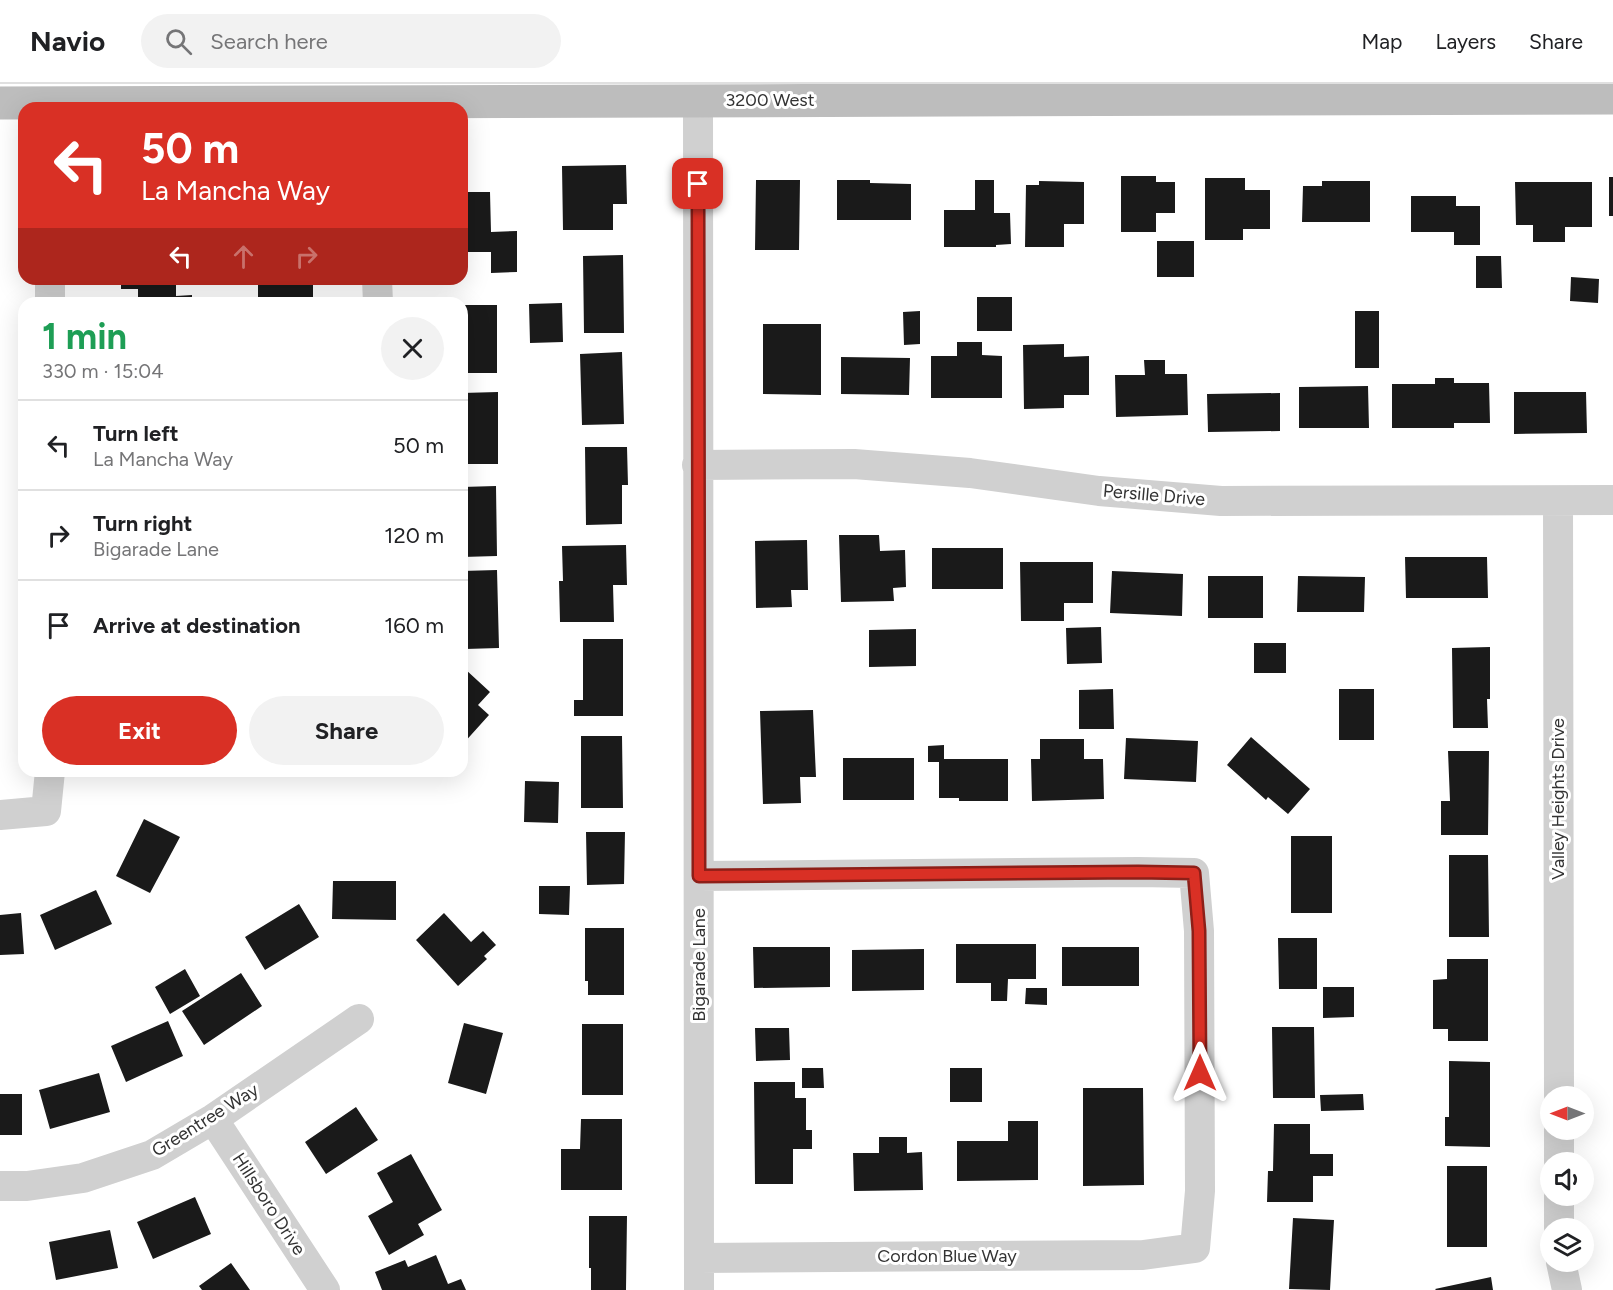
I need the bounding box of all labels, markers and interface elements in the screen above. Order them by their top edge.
search box [141,14,561,68]
text: Navio [30,24,105,58]
icon: search [162,25,195,58]
text: Search here [210,28,328,55]
text: Map [1362,29,1402,54]
text: Layers [1435,29,1496,54]
text: Share [1529,29,1583,54]
street label: 3200 West [726,89,815,111]
text: 50 m [141,123,239,174]
icon: left [42,126,120,204]
pin [672,158,723,209]
icon: arrive [681,167,714,200]
text: La Mancha Way [141,174,330,207]
icon: left [164,240,197,273]
icon: ahead [227,240,260,273]
icon: right [290,240,323,273]
text: 1 min [42,315,127,358]
button: close [381,317,444,380]
text: 330 m · 15:04 [42,359,164,383]
text: Turn left [93,420,179,447]
icon: left [42,429,75,462]
text: 50 m [393,432,444,459]
text: La Mancha Way [93,447,233,471]
street label: Persille Drive [1102,480,1206,510]
text: Turn right [93,510,192,537]
icon: right [42,519,75,552]
text: 120 m [384,522,444,549]
text: Bigarade Lane [93,537,219,561]
icon: arrive [42,609,75,642]
text: Arrive at destination [93,612,301,639]
text: 160 m [384,612,444,639]
button: Exit [42,696,237,765]
button: Share [249,696,444,765]
street label: Valley Heights Drive [1547,718,1569,880]
street label: Bigarade Lane [688,908,710,1022]
position arrow [1168,1041,1232,1105]
street label: Greentree Way [148,1078,263,1162]
north arrow [1540,1086,1594,1140]
map controls [1540,1086,1594,1272]
street label: Hillsboro Drive [228,1149,310,1259]
button: sound [1540,1152,1594,1206]
button: layers [1540,1218,1594,1272]
street label: Cordon Blue Way [877,1245,1017,1267]

